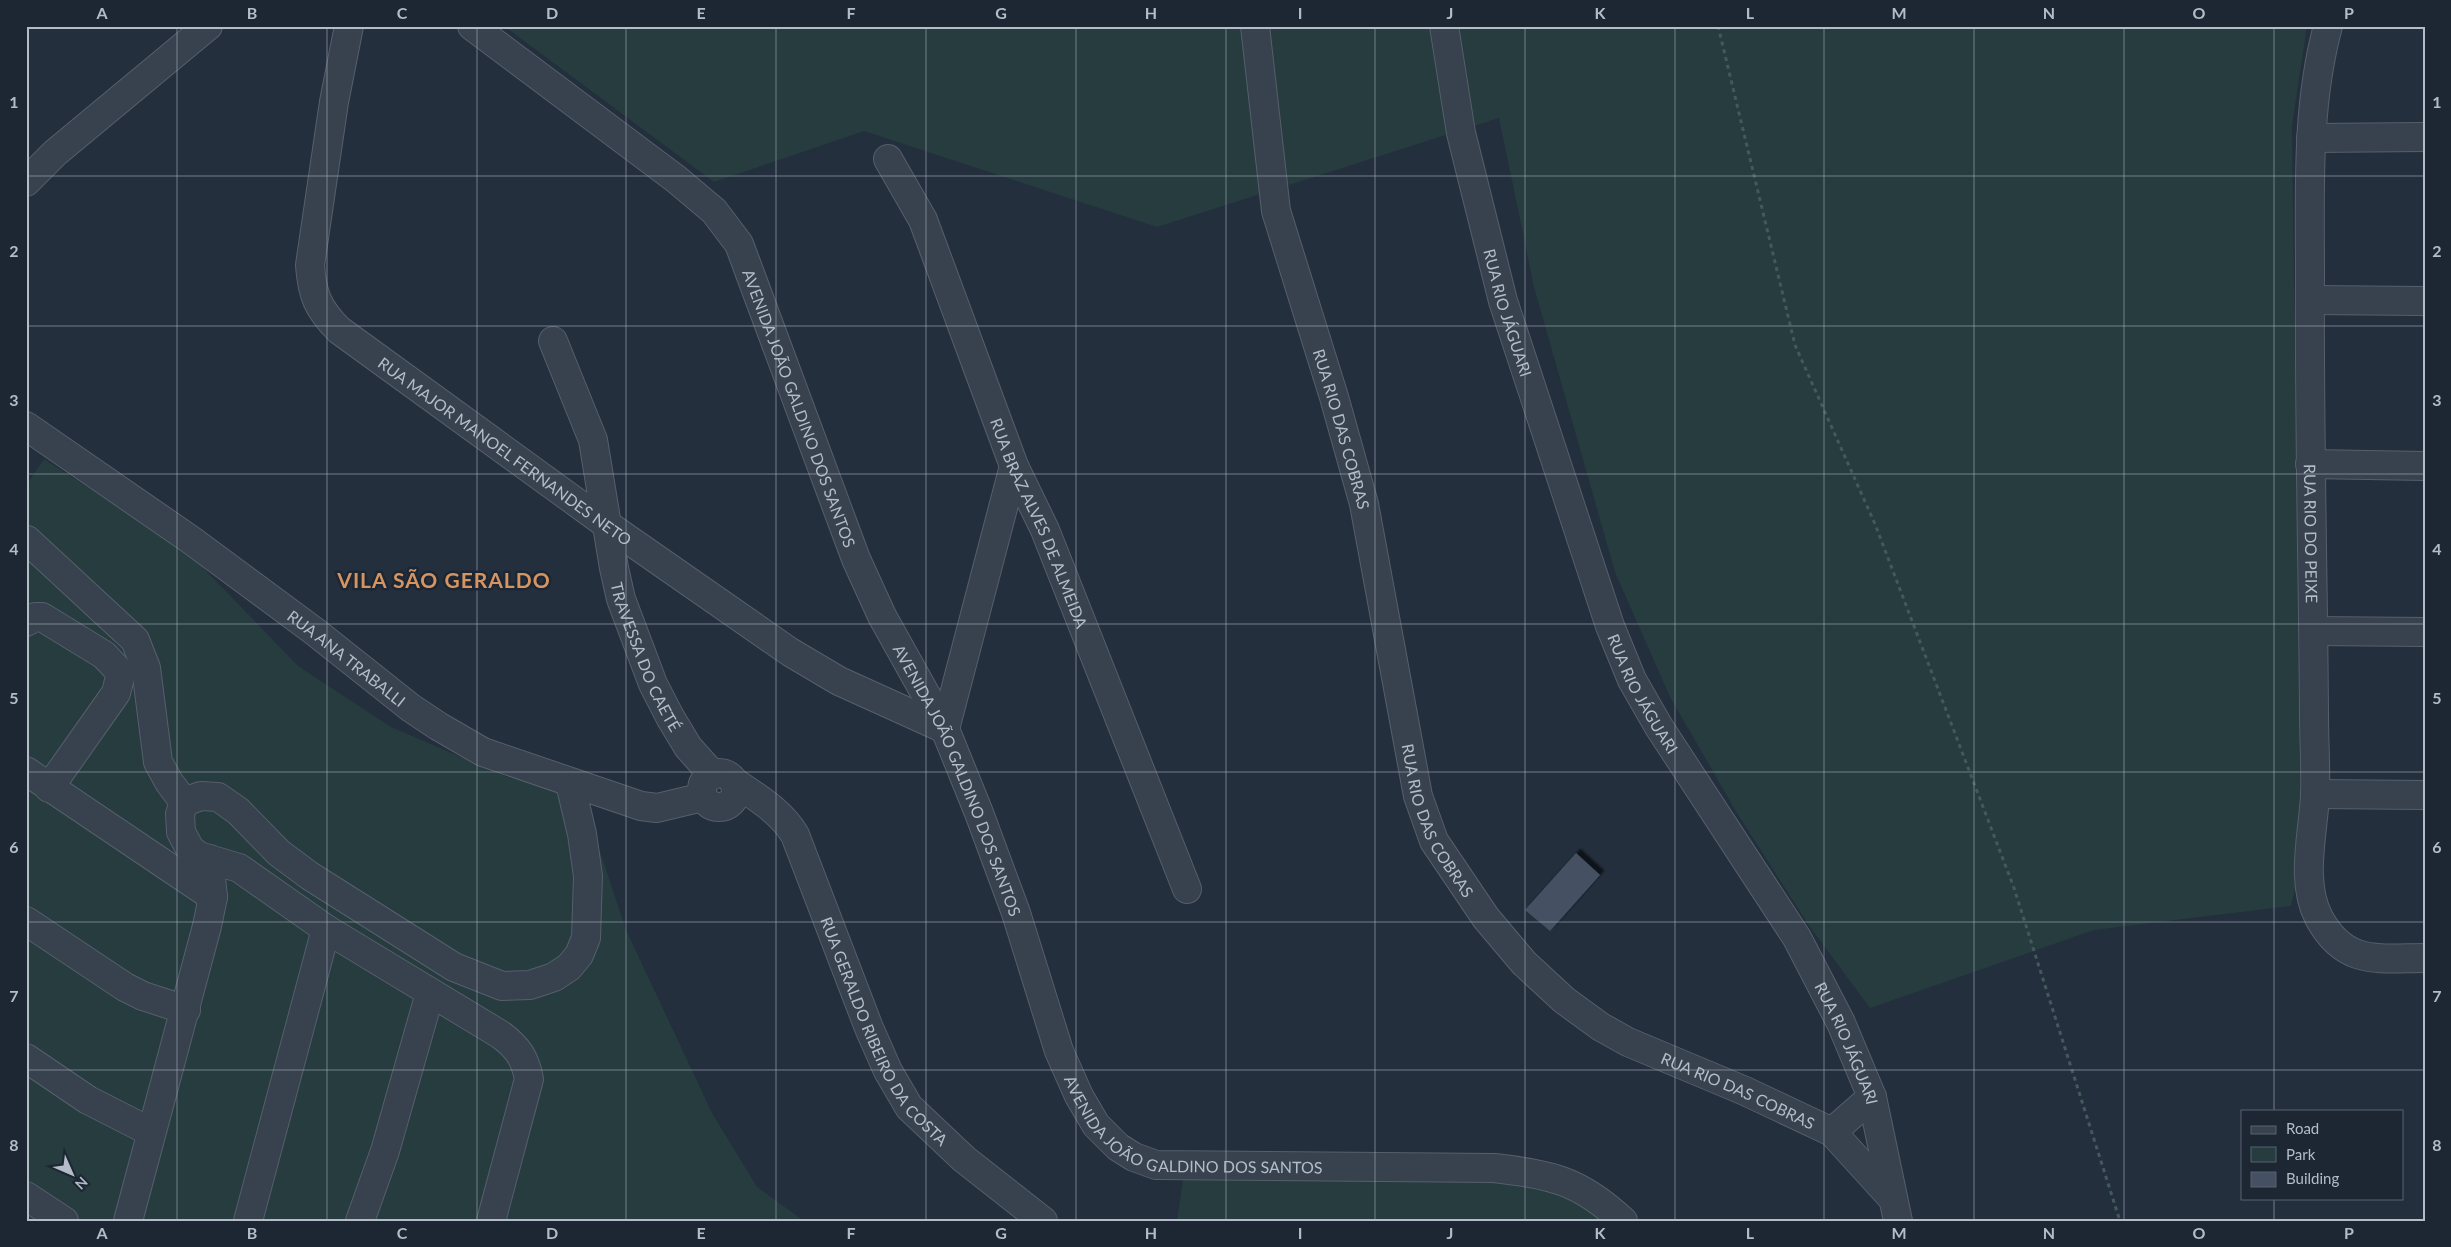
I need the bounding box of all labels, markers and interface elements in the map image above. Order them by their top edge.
text: A [95,3,108,22]
text: B [247,3,257,22]
text: C [397,3,408,22]
text: D [546,3,558,22]
text: E [696,3,706,22]
text: F [846,3,856,22]
text: G [995,3,1007,22]
text: H [1145,3,1157,22]
text: I [1298,3,1302,22]
text: J [1447,3,1453,22]
text: K [1595,3,1607,22]
text: L [1746,3,1755,22]
text: M [1891,3,1907,22]
text: N [2043,3,2055,22]
text: O [2193,3,2206,22]
text: P [2344,3,2354,22]
text: 1 [9,92,19,111]
text: 1 [2432,92,2442,111]
text: 2 [9,241,19,260]
text: 2 [2432,241,2442,260]
street label: RUA RIO JÁGUARI [1481,246,1537,379]
street label: AVENIDA JOÃO GALDINO DOS SANTOS [740,266,860,550]
street label: RUA RIO DAS COBRAS [1310,346,1374,511]
street label: RUA MAJOR MANOEL FERNANDES NETO [375,352,636,549]
text: 3 [9,390,19,409]
text: 3 [2432,390,2442,409]
street label: RUA BRAZ ALVES DE ALMEIDA [987,415,1092,631]
street label: RUA RIO DO PEIXE [2301,464,2322,603]
text: 4 [9,539,19,558]
text: 4 [2432,539,2442,558]
district label: VILA SÃO GERALDO [336,567,551,592]
street label: TRAVESSA DO CAETÉ [608,580,686,734]
street label: RUA ANA TRABALLI [284,606,410,710]
street label: RUA RIO JÁGUARI [1605,631,1683,757]
street label: AVENIDA JOÃO GALDINO DOS SANTOS [890,641,1026,919]
text: 5 [9,688,19,707]
text: 5 [2432,688,2442,707]
street label: RUA RIO DAS COBRAS [1399,742,1478,900]
text: 6 [9,837,19,856]
text: 6 [2432,837,2442,856]
street label: RUA GERALDO RIBEIRO DA COSTA [818,914,952,1149]
street label: RUA RIO JÁGUARI [1812,978,1883,1106]
text: 7 [9,986,19,1005]
text: 7 [2432,986,2442,1005]
street label: RUA RIO DAS COBRAS [1659,1048,1818,1132]
street label: AVENIDA JOÃO GALDINO DOS SANTOS [1061,1072,1323,1176]
legend [2241,1110,2404,1200]
text: Road [2286,1119,2319,1137]
text: 8 [9,1135,19,1154]
text: 8 [2432,1135,2442,1154]
text: Park [2286,1145,2316,1163]
north arrow [48,1150,98,1200]
text: Building [2286,1169,2339,1187]
text: N [72,1174,91,1193]
text: A [95,1223,108,1242]
text: B [247,1223,257,1242]
text: C [397,1223,408,1242]
text: D [546,1223,558,1242]
text: E [696,1223,706,1242]
text: F [846,1223,856,1242]
text: G [995,1223,1007,1242]
text: H [1145,1223,1157,1242]
text: I [1298,1223,1302,1242]
text: J [1447,1223,1453,1242]
text: K [1595,1223,1607,1242]
text: L [1746,1223,1755,1242]
text: M [1891,1223,1907,1242]
text: N [2043,1223,2055,1242]
text: O [2193,1223,2206,1242]
text: P [2344,1223,2354,1242]

